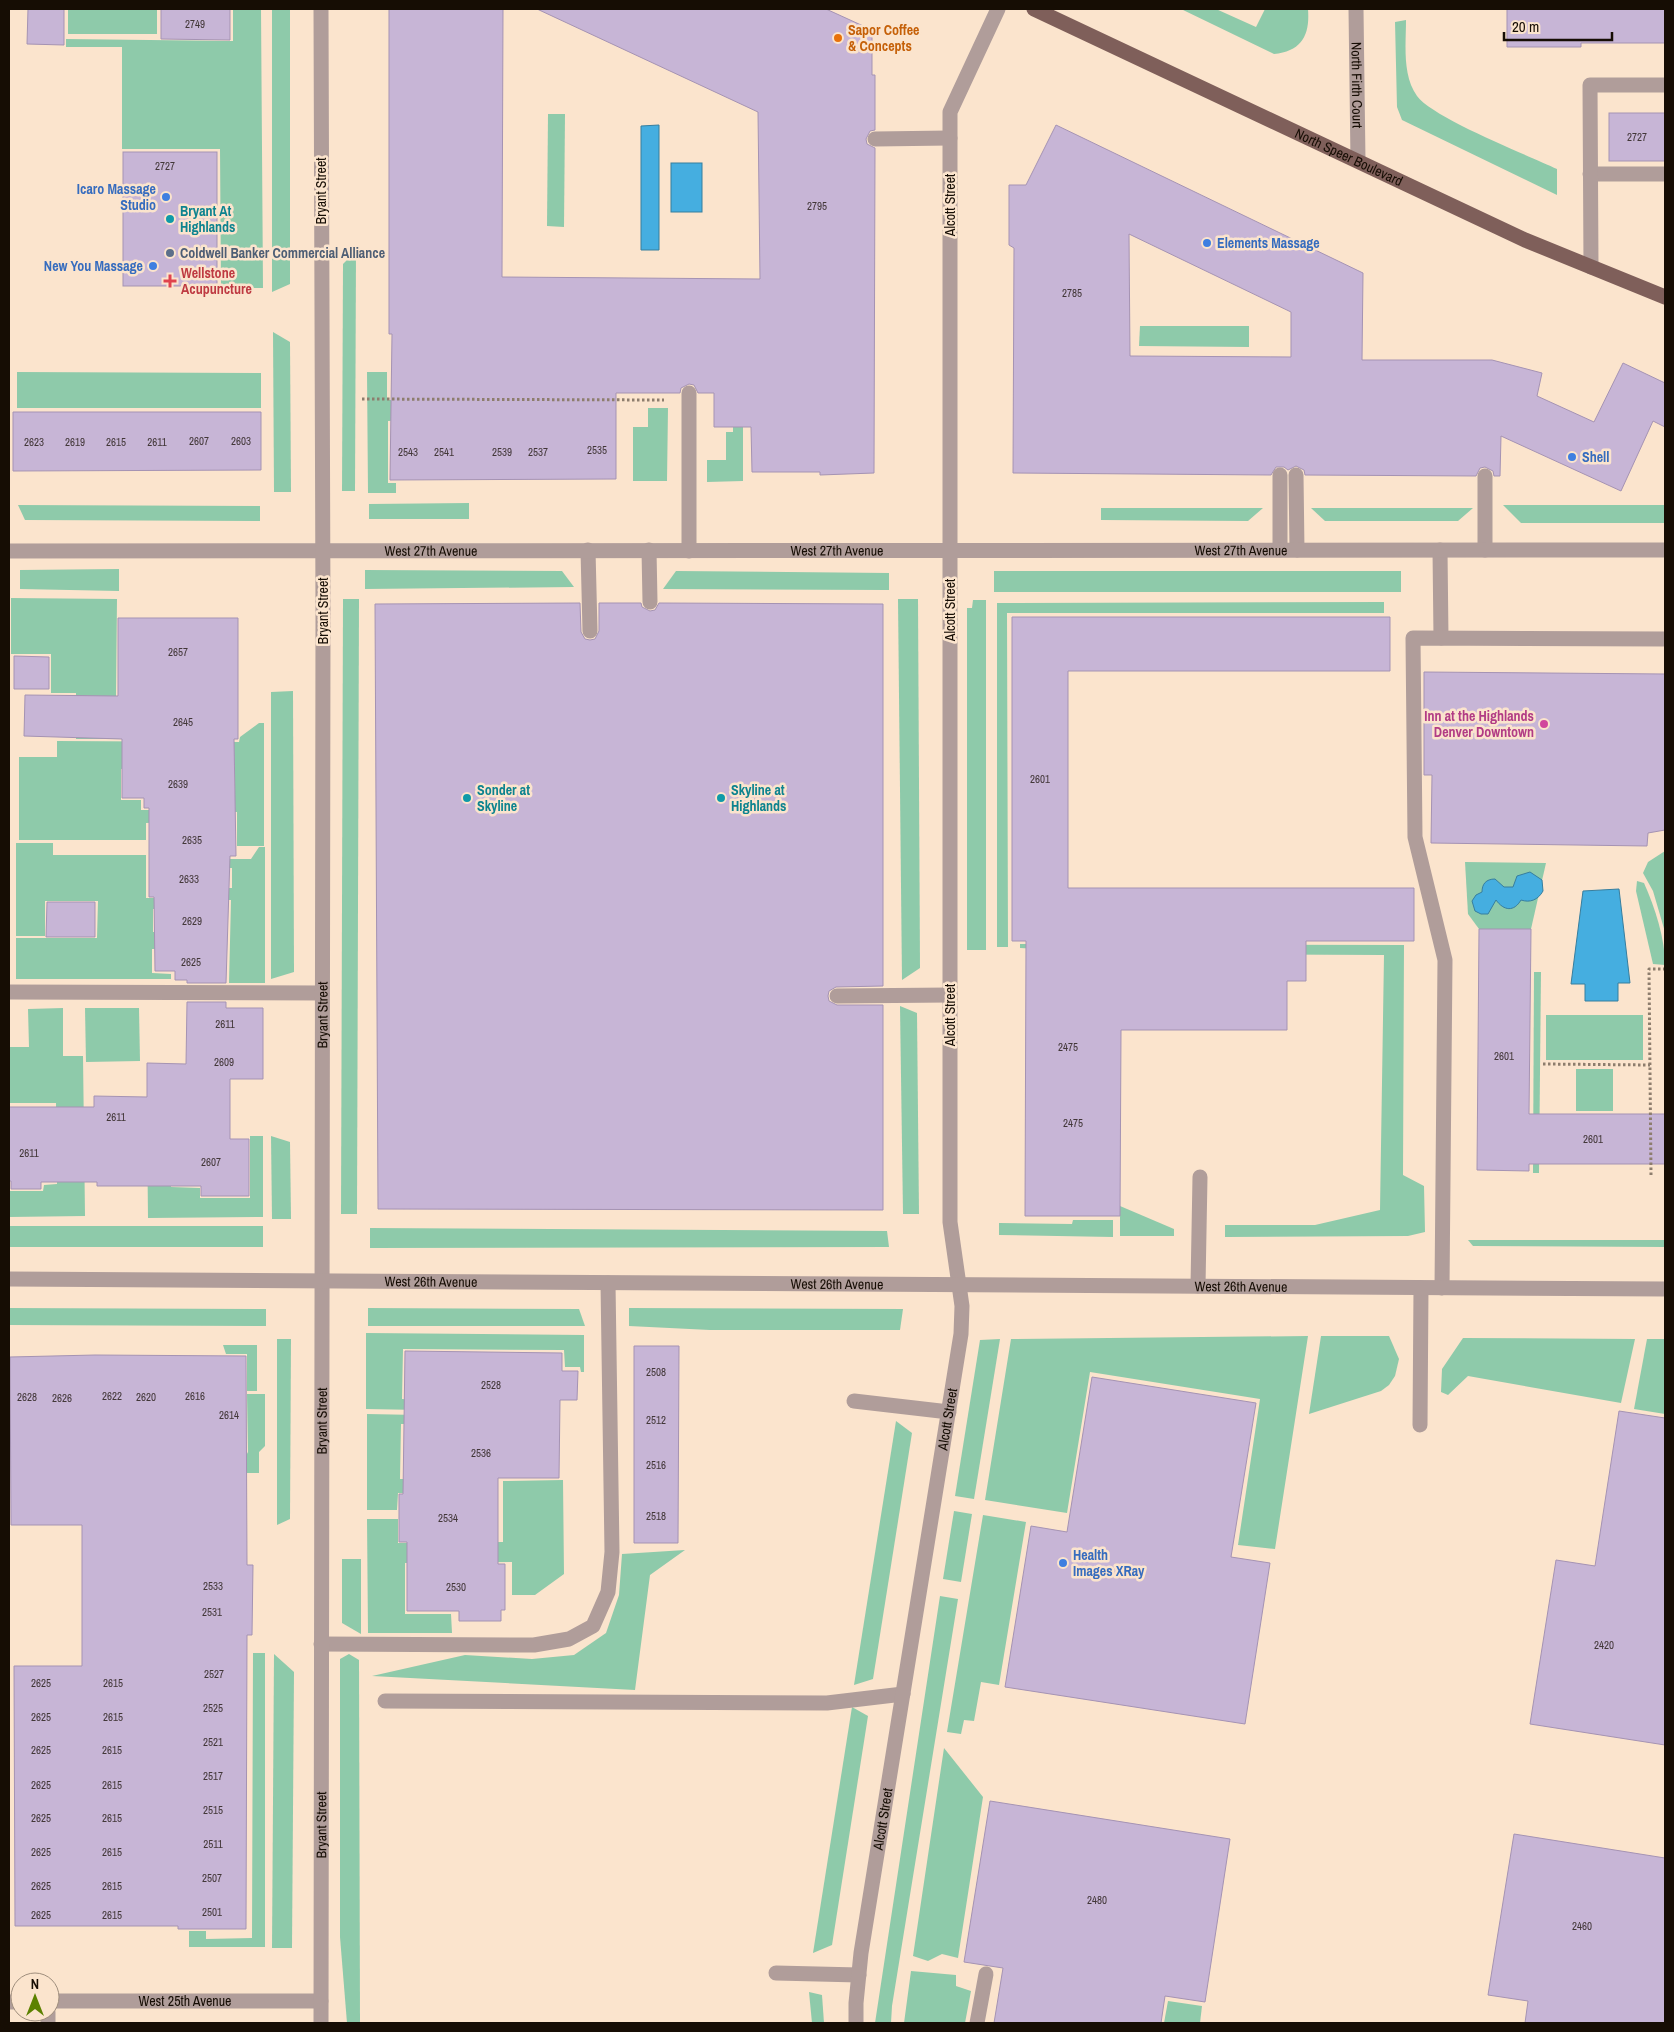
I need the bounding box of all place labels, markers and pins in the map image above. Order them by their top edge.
place label: Sapor Coffee & Concepts [848,21,919,55]
marker: Sapor Coffee & Concepts [832,32,844,44]
place label: Icaro Massage Studio [77,180,156,214]
marker: Icaro Massage Studio [160,191,172,203]
place label: Bryant At Highlands [180,202,236,236]
marker: Bryant At Highlands [164,213,176,225]
place label: Elements Massage [1217,234,1320,252]
marker: Elements Massage [1201,237,1213,249]
place label: Coldwell Banker Commercial Alliance [180,244,385,262]
marker: Coldwell Banker Commercial Alliance [164,247,176,259]
place label: New You Massage [44,257,143,275]
marker: New You Massage [147,260,159,272]
place label: Wellstone Acupuncture [181,264,252,298]
marker: Wellstone Acupuncture [163,274,177,288]
place label: Shell [1582,448,1609,466]
marker: Shell [1566,451,1578,463]
place label: Inn at the Highlands Denver Downtown [1424,707,1534,741]
marker: Inn at the Highlands Denver Downtown [1538,718,1550,730]
place label: Sonder at Skyline [477,781,530,815]
place label: Skyline at Highlands [731,781,787,815]
marker: Sonder at Skyline [461,792,473,804]
marker: Skyline at Highlands [715,792,727,804]
place label: Health Images XRay [1073,1546,1145,1580]
marker: Health Images XRay [1057,1557,1069,1569]

